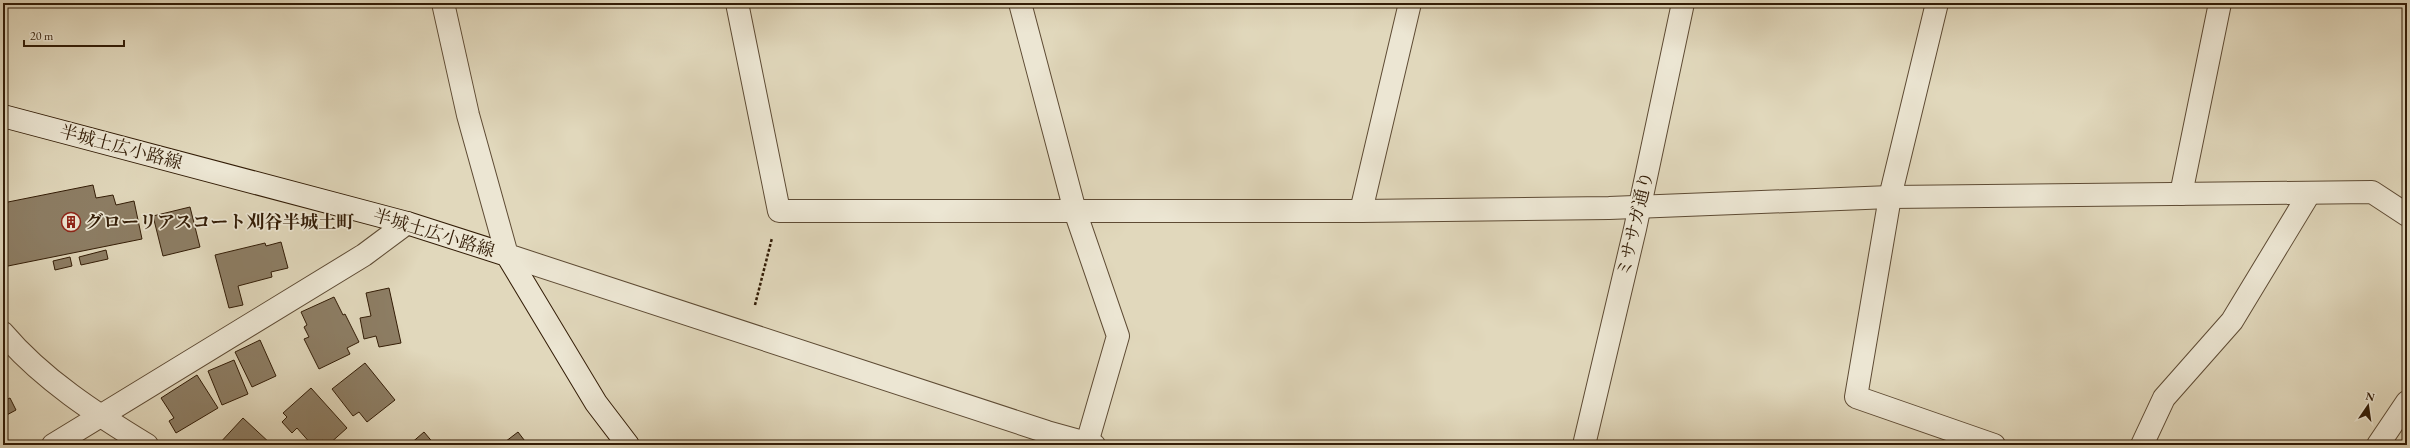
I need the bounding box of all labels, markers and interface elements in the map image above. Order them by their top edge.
scale bar [24,22,124,48]
text: 20 m [30,28,54,44]
street label: 半城土広小路線 [57,119,185,174]
street label: ミササガ通り [1611,169,1658,279]
street label: 半城土広小路線 [371,203,498,262]
place label: グローリアスコート刈谷半城土町 [85,210,354,233]
building icon: グローリアスコート刈谷半城土町 [60,211,82,233]
north arrow [2348,386,2388,426]
text: N [2364,388,2376,404]

